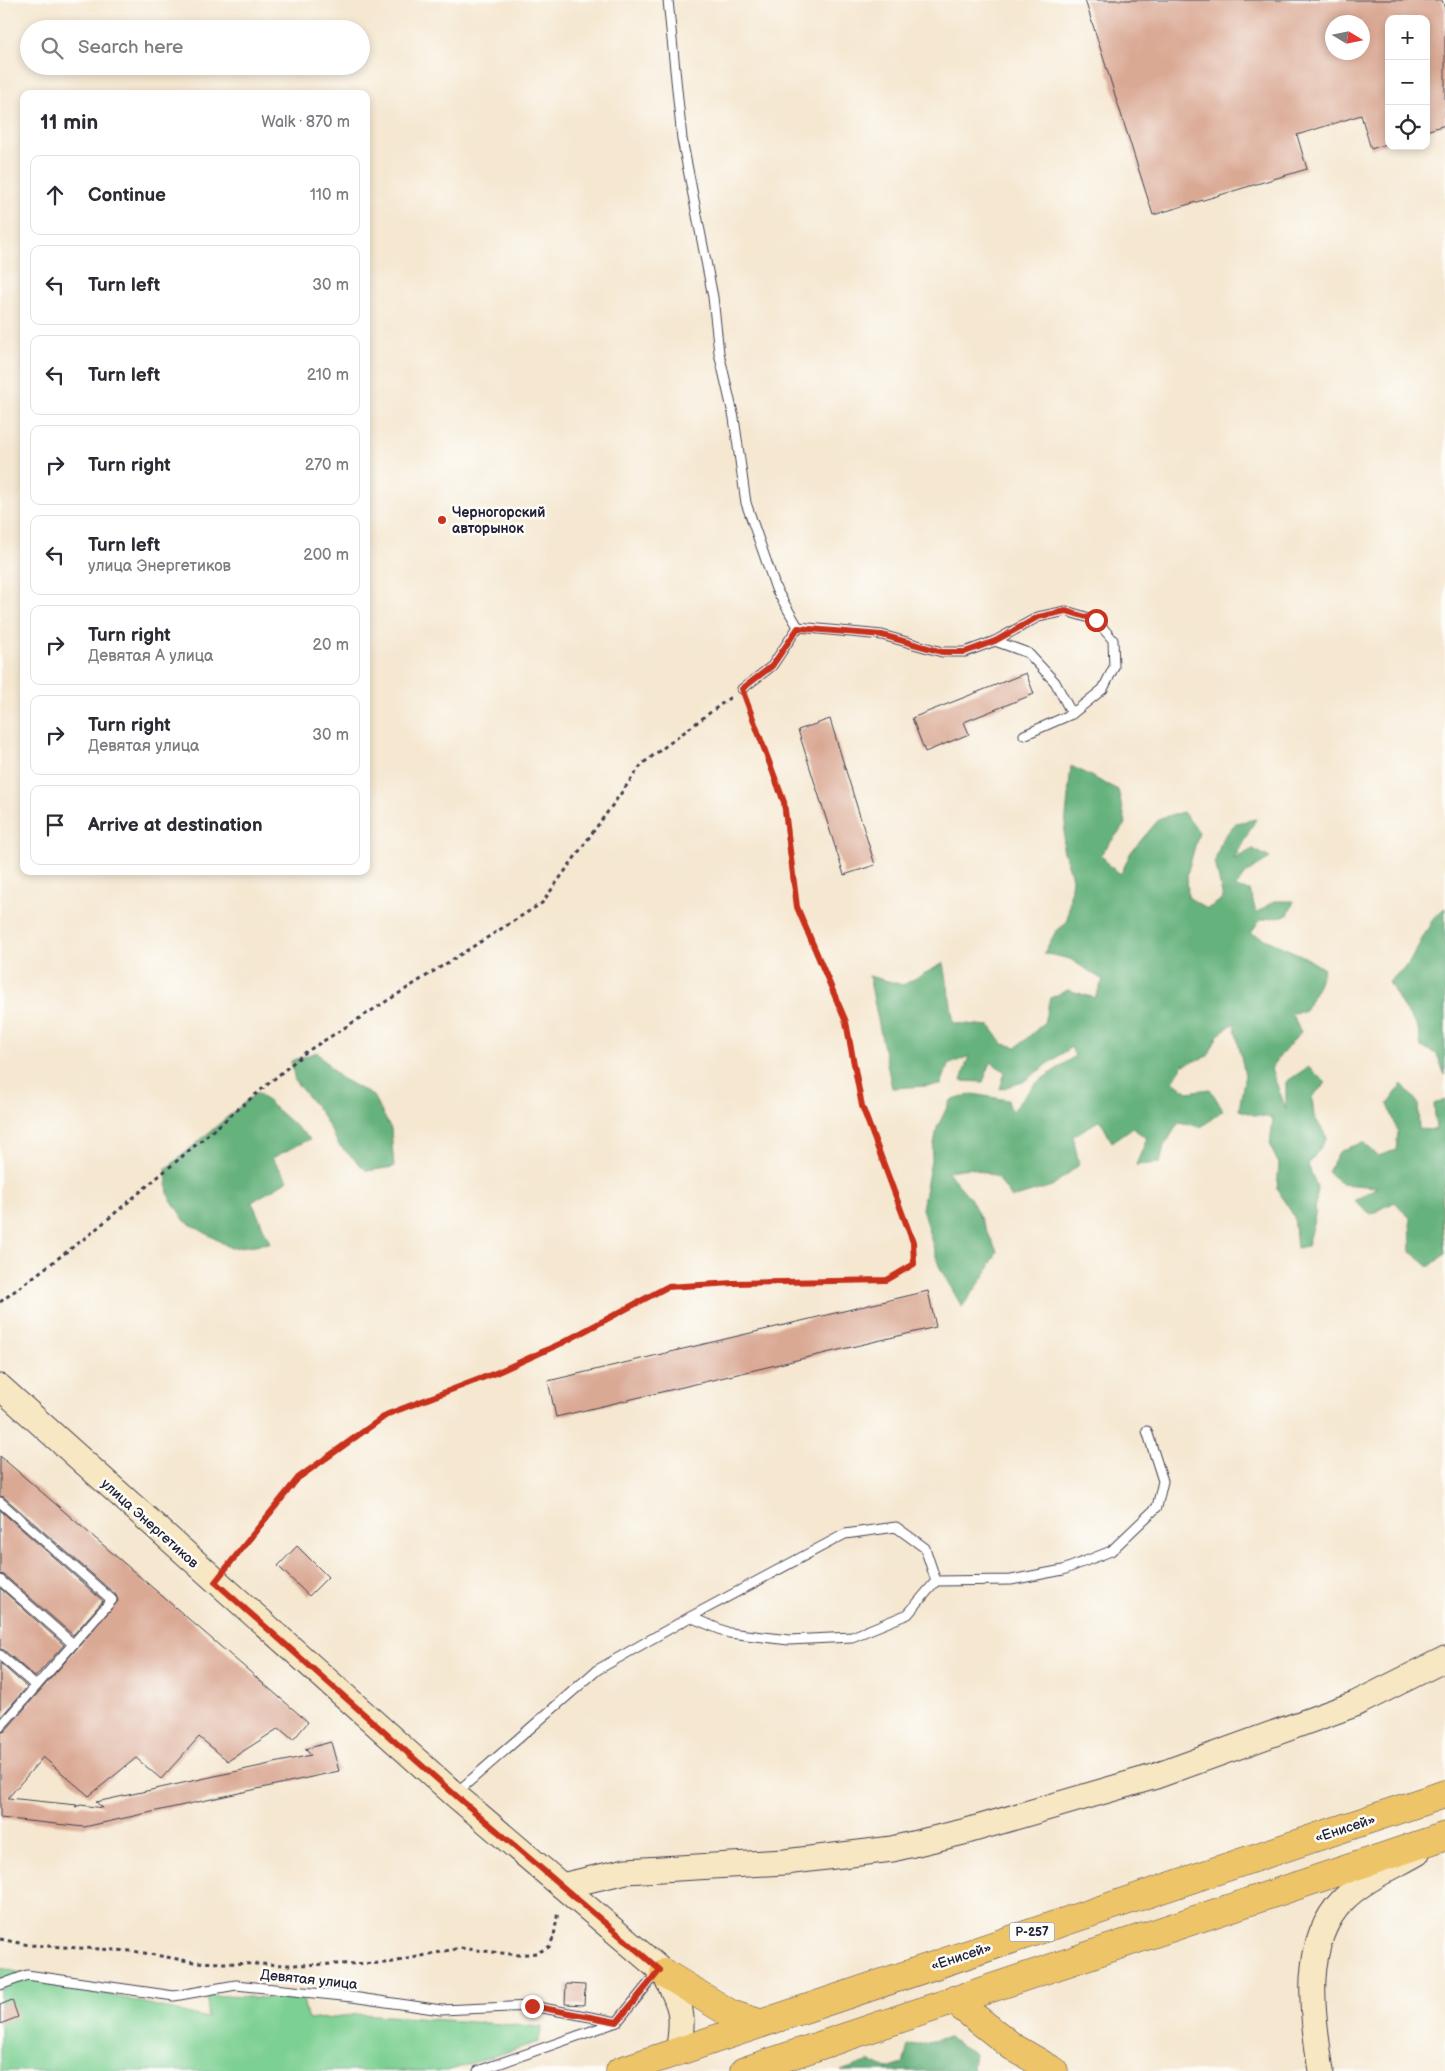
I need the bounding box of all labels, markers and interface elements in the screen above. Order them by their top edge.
north arrow [1325,15,1370,60]
map controls [1385,15,1430,150]
button: + [1385,15,1430,60]
search box [20,20,370,75]
icon: search [38,34,66,62]
text: Search here [78,36,183,59]
button: − [1385,60,1430,105]
button: locate [1385,105,1430,150]
text: 11 min [40,110,98,135]
text: Walk · 870 m [261,113,350,132]
icon: ahead [41,181,69,209]
text: Continue [88,184,166,207]
text: 110 m [310,186,349,205]
icon: left [41,271,69,299]
text: Turn left [88,274,160,297]
text: 30 m [312,276,349,295]
icon: left [41,361,69,389]
text: Turn left [88,364,160,387]
text: 210 m [307,366,349,385]
icon: right [41,451,69,479]
text: Turn right [88,454,171,477]
text: 270 m [305,456,349,475]
place label: Черногорский авторынок [452,504,545,537]
marker: Черногорский авторынок [436,514,448,526]
text: Turn left [88,534,160,557]
icon: left [41,541,69,569]
text: 200 m [303,546,349,565]
text: улица Энергетиков [88,557,231,576]
route start [1085,609,1108,632]
text: Turn right [88,624,171,647]
icon: right [41,631,69,659]
text: 20 m [313,636,349,655]
text: Девятая А улица [88,647,214,666]
text: Turn right [88,714,171,737]
icon: right [41,721,69,749]
text: 30 m [312,726,349,745]
text: Девятая улица [88,737,200,756]
icon: arrive [41,811,69,839]
text: Arrive at destination [88,814,263,837]
street label: улица Энергетиков [98,1475,202,1572]
street label: «Енисей» [1313,1811,1378,1846]
road number: Р-257 [1010,1922,1054,1941]
street label: «Енисей» [929,1939,994,1974]
street label: Девятая улица [260,1966,359,1993]
route end [521,1995,544,2018]

